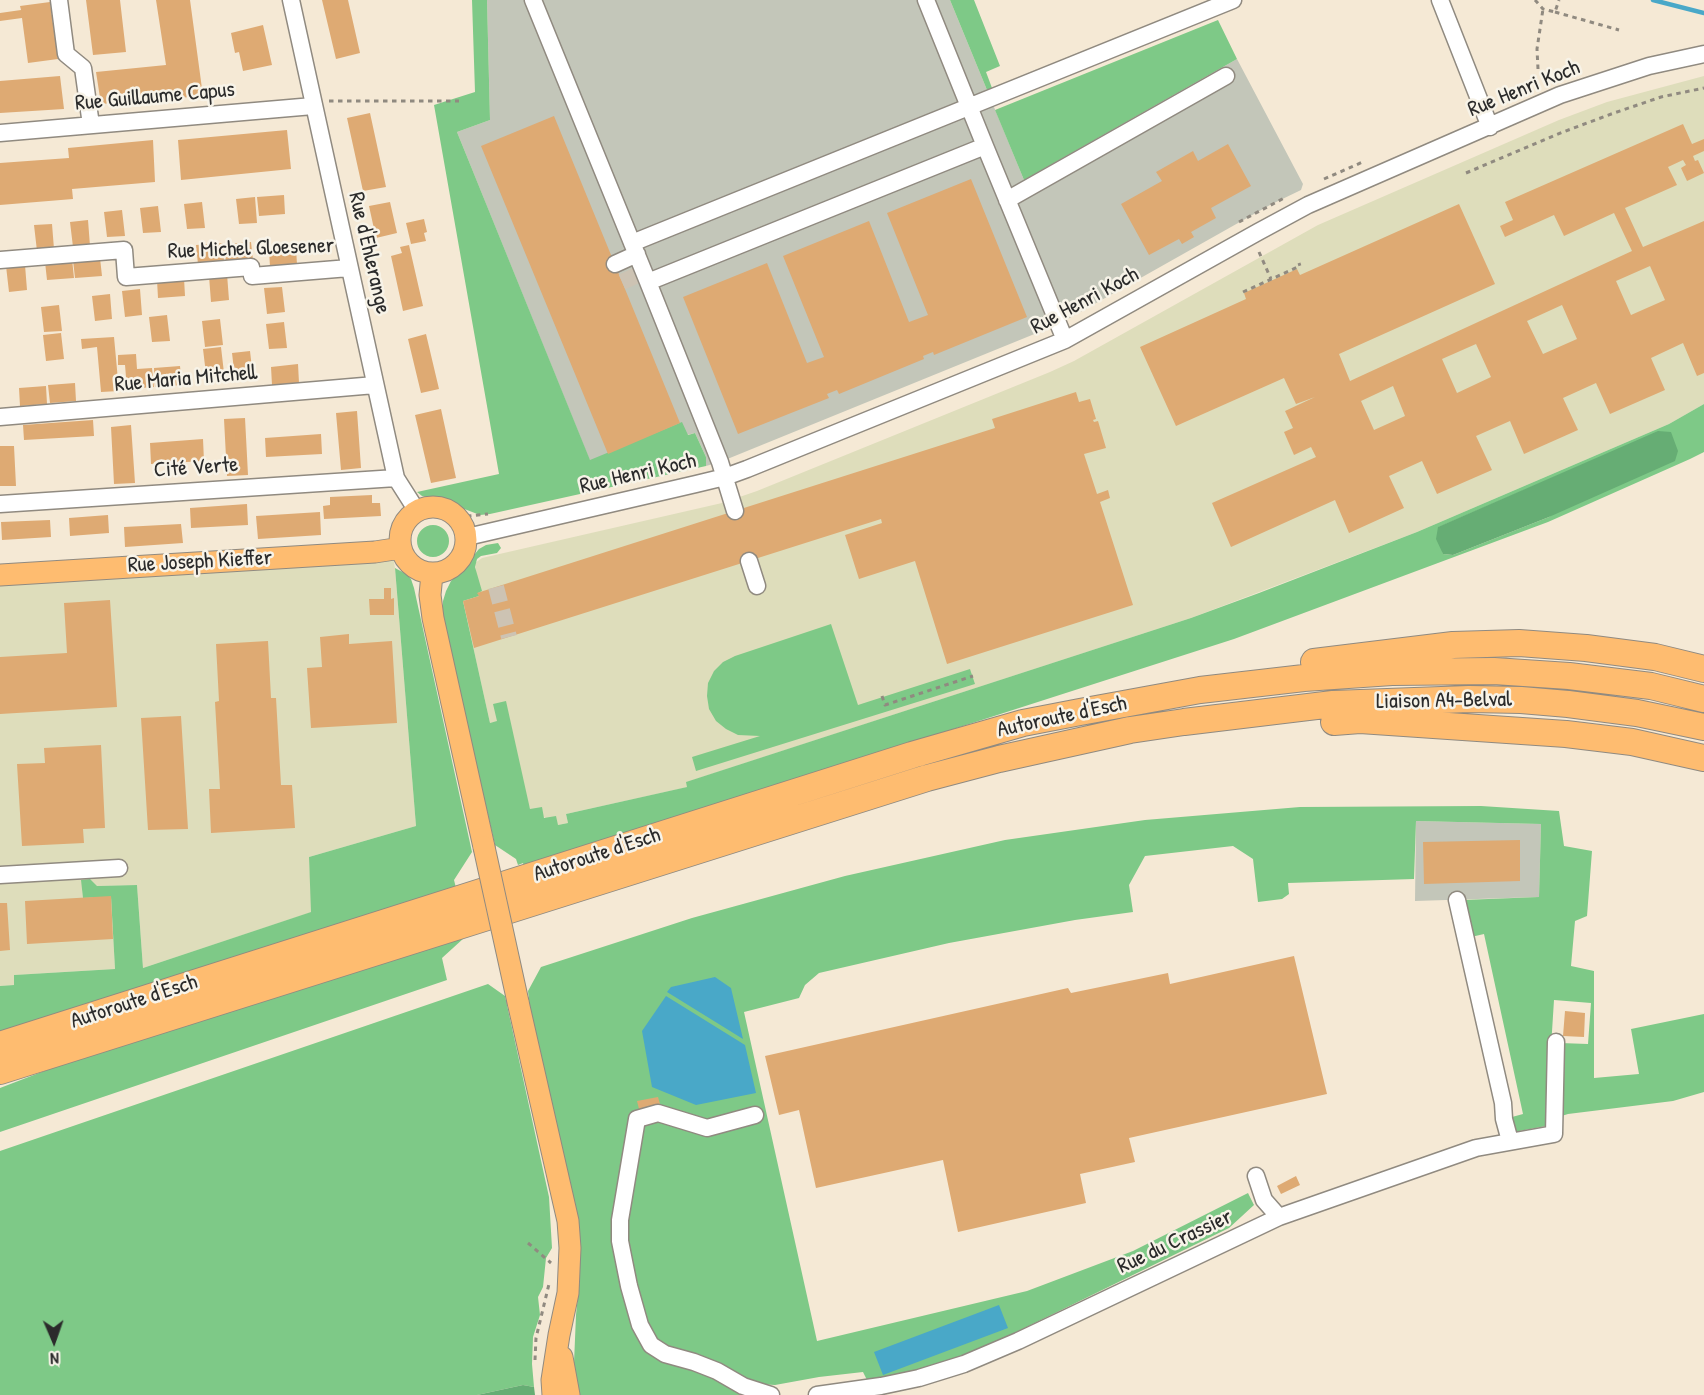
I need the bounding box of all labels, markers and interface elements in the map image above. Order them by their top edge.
street label: Rue Henri Koch [1464,55,1584,123]
street label: Rue Guillaume Capus [74,77,236,117]
street label: Rue d'Ehlerange [342,190,396,316]
street label: Rue Michel Gloesener [167,233,335,265]
street label: Rue Henri Koch [1027,262,1143,340]
street label: Rue Maria Mitchell [114,360,258,398]
street label: Rue Henri Koch [577,448,699,500]
street label: Cité Verte [153,452,239,484]
street label: Rue Joseph Kieffer [127,545,273,579]
street label: Liaison A4-Belval [1376,687,1512,715]
street label: Autoroute d'Esch [995,690,1129,744]
street label: Autoroute d'Esch [530,822,664,888]
street label: Autoroute d'Esch [67,969,201,1035]
street label: Rue du Crassier [1114,1204,1236,1280]
north arrow [24,1311,84,1371]
text: N [50,1348,59,1370]

